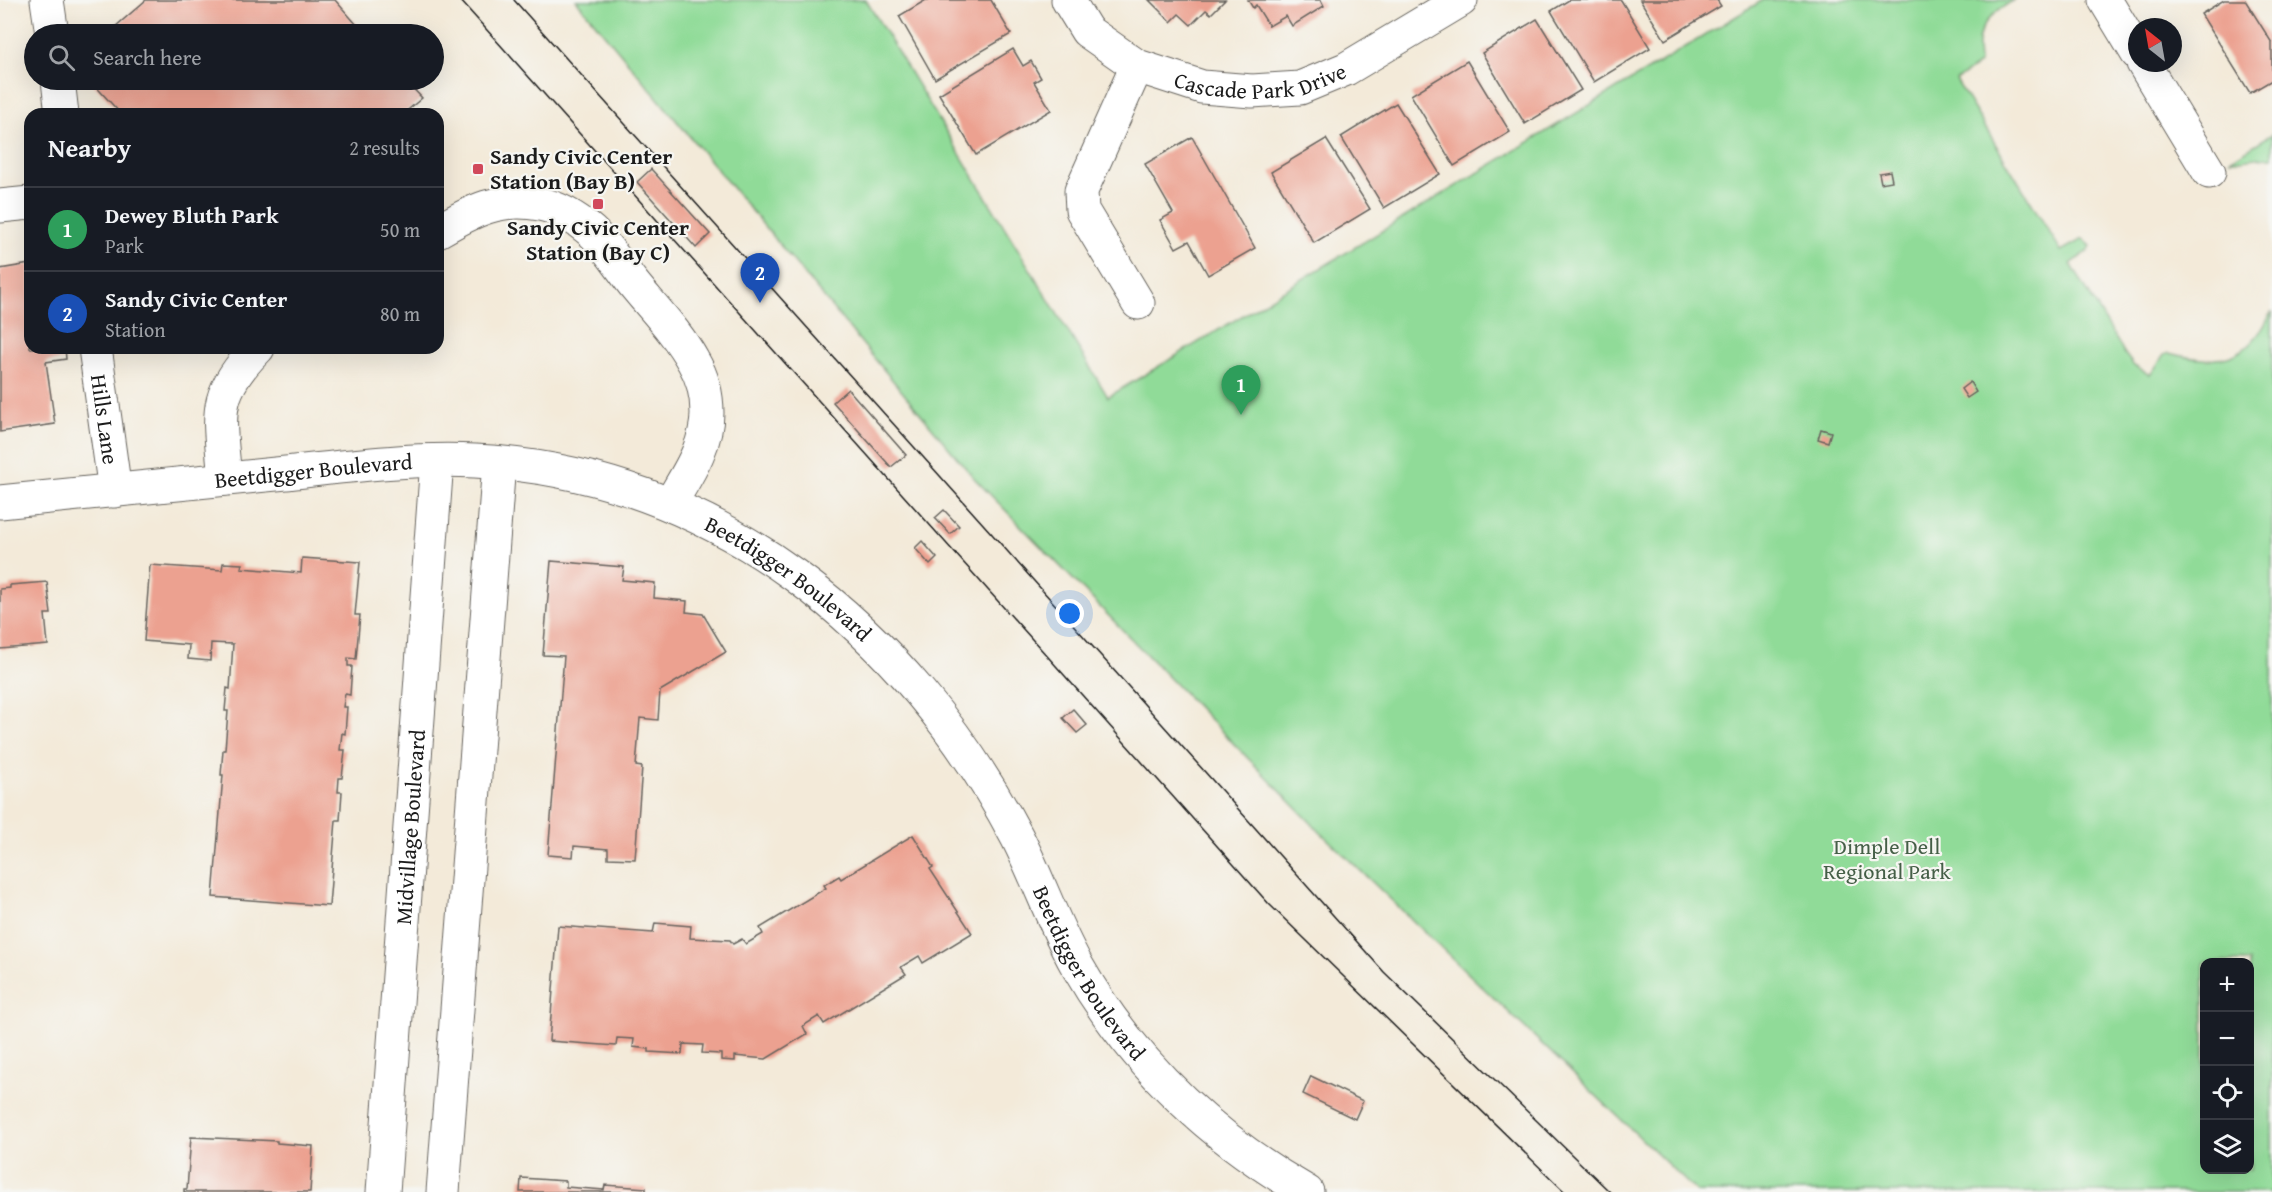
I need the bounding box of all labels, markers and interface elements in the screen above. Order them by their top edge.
north arrow [2128,18,2182,72]
search box [24,24,444,90]
icon: search [45,41,78,74]
text: Search here [93,41,202,73]
street label: Cascade Park Drive [1170,55,1351,107]
text: Nearby [48,128,131,167]
text: 2 results [349,133,420,162]
place label: Sandy Civic Center Station (Bay B) [490,140,672,197]
marker: Sandy Civic Center Station (Bay B) [471,162,485,176]
marker: Sandy Civic Center Station (Bay C) [591,197,605,211]
text: Dewey Bluth Park [105,199,278,231]
place label: Sandy Civic Center Station (Bay C) [507,211,689,268]
text: 1 [62,215,73,244]
text: 50 m [380,215,420,244]
text: Park [105,231,144,260]
pin: 2 [740,254,780,303]
text: Sandy Civic Center [105,283,287,315]
text: 2 [62,299,73,328]
text: 80 m [380,299,420,328]
text: Station [105,315,165,344]
pin: 1 [1222,366,1260,415]
street label: Hills Lane [83,372,127,466]
street label: Beetdigger Boulevard [213,445,413,496]
street label: Beetdigger Boulevard [700,508,879,649]
your location [1055,599,1084,628]
street label: Midvillage Boulevard [387,728,433,926]
park label: Dimple Dell Regional Park [1823,830,1952,887]
street label: Beetdigger Boulevard [1025,880,1154,1067]
map controls [2200,958,2254,1174]
button: + [2200,958,2254,1012]
button: − [2200,1012,2254,1066]
button: locate [2200,1066,2254,1120]
button: layers [2200,1120,2254,1174]

